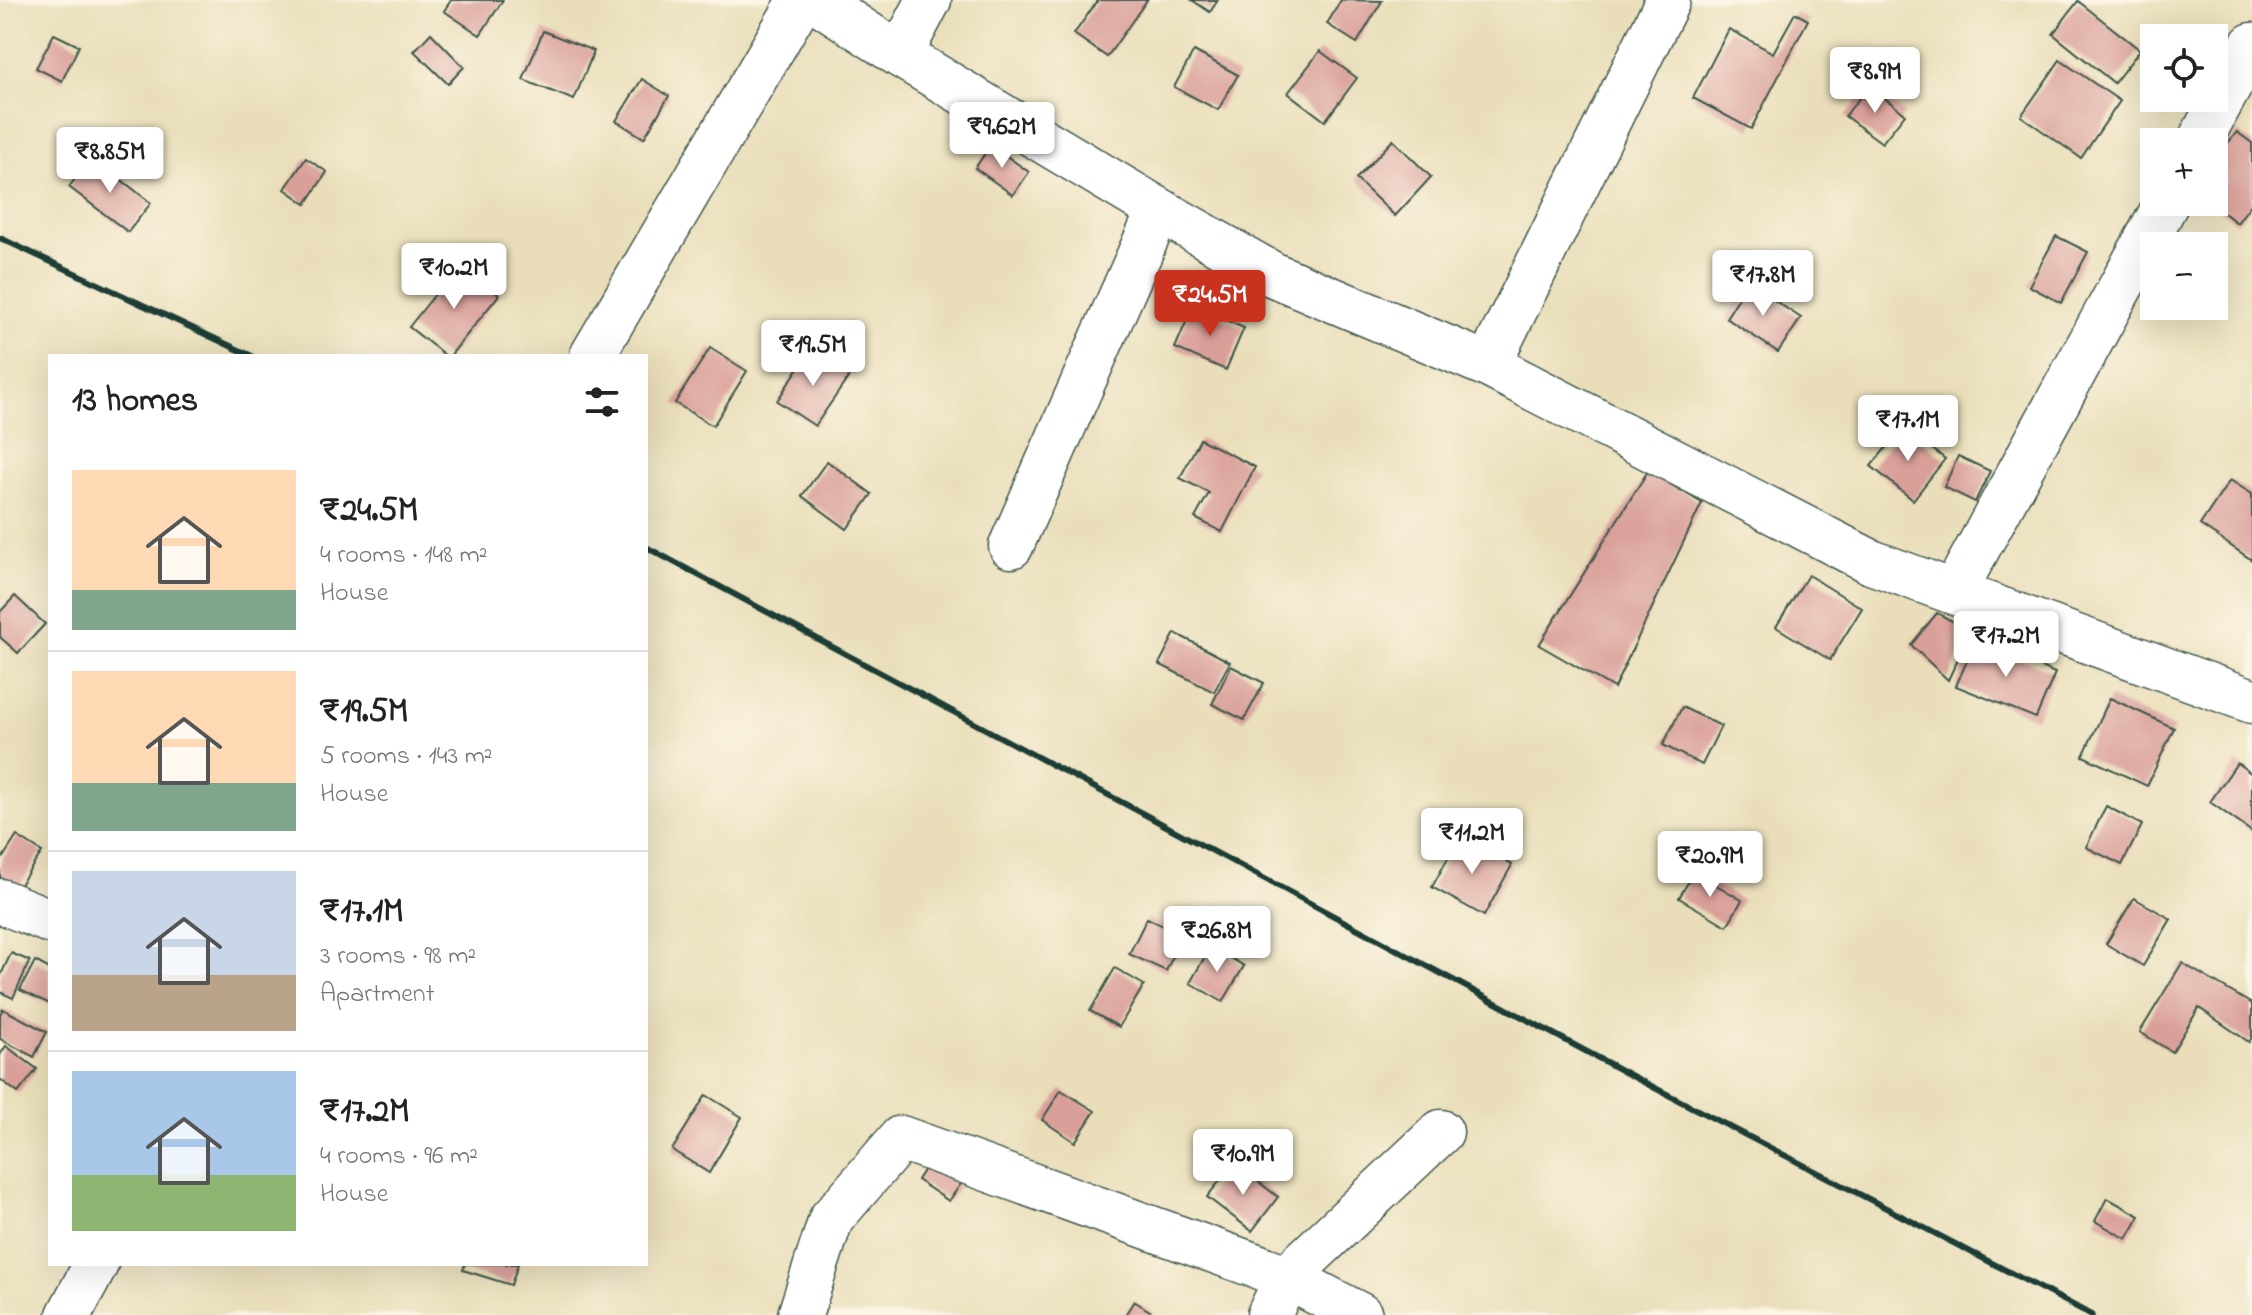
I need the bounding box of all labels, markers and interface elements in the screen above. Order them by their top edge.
map controls [2140,24,2228,320]
button: locate [2140,24,2228,112]
pin: ₹8.9M [1819,47,1931,115]
text: ₹8.9M [1848,54,1902,92]
pin: ₹9.62M [937,102,1067,170]
text: ₹9.62M [968,109,1036,147]
pin: ₹8.85M [45,127,175,195]
button: + [2140,128,2228,216]
text: ₹8.85M [74,134,146,172]
button: − [2140,232,2228,320]
pin: ₹10.2M [389,243,519,311]
text: ₹10.2M [419,250,489,288]
pin: ₹17.8M [1698,250,1828,318]
text: ₹17.8M [1730,257,1796,295]
pin: ₹24.5M [1145,270,1275,338]
text: ₹24.5M [1172,277,1248,315]
pin: ₹19.5M [748,320,878,388]
text: ₹19.5M [779,327,847,365]
text: 13 homes [72,377,198,427]
icon: filters [580,380,624,424]
pin: ₹17.1M [1843,395,1973,463]
text: ₹17.1M [1876,402,1940,440]
text: ₹24.5M [320,487,418,537]
icon: home [136,502,232,598]
text: 4 rooms · 148 m² [320,537,487,575]
text: House [320,575,388,613]
pin: ₹17.2M [1941,611,2071,679]
text: ₹17.2M [1972,618,2040,656]
text: ₹19.5M [320,688,408,738]
icon: home [136,703,232,799]
text: 5 rooms · 143 m² [320,738,493,776]
text: House [320,776,388,814]
pin: ₹11.2M [1407,808,1537,876]
text: ₹11.2M [1439,815,1505,853]
pin: ₹20.9M [1645,831,1775,899]
text: ₹20.9M [1676,838,1744,876]
text: ₹17.1M [320,888,404,938]
icon: home [136,903,232,999]
pin: ₹26.8M [1152,906,1282,974]
text: ₹26.8M [1182,913,1252,951]
text: 3 rooms · 98 m² [320,938,476,976]
text: Apartment [320,976,434,1014]
text: ₹17.2M [320,1088,410,1138]
icon: home [136,1103,232,1199]
pin: ₹10.9M [1178,1129,1308,1197]
text: ₹10.9M [1211,1136,1275,1174]
text: 4 rooms · 96 m² [320,1138,478,1176]
text: House [320,1176,388,1214]

